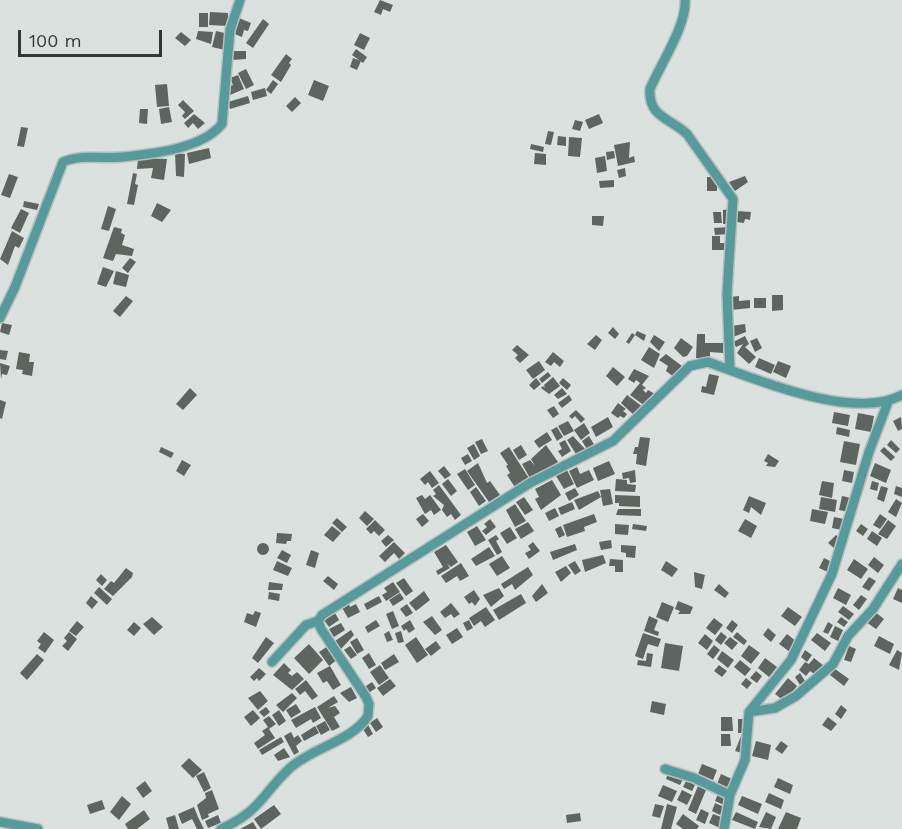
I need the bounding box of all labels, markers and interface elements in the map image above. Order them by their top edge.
scale bar [21,18,165,56]
text: 100 m [29,30,82,51]

